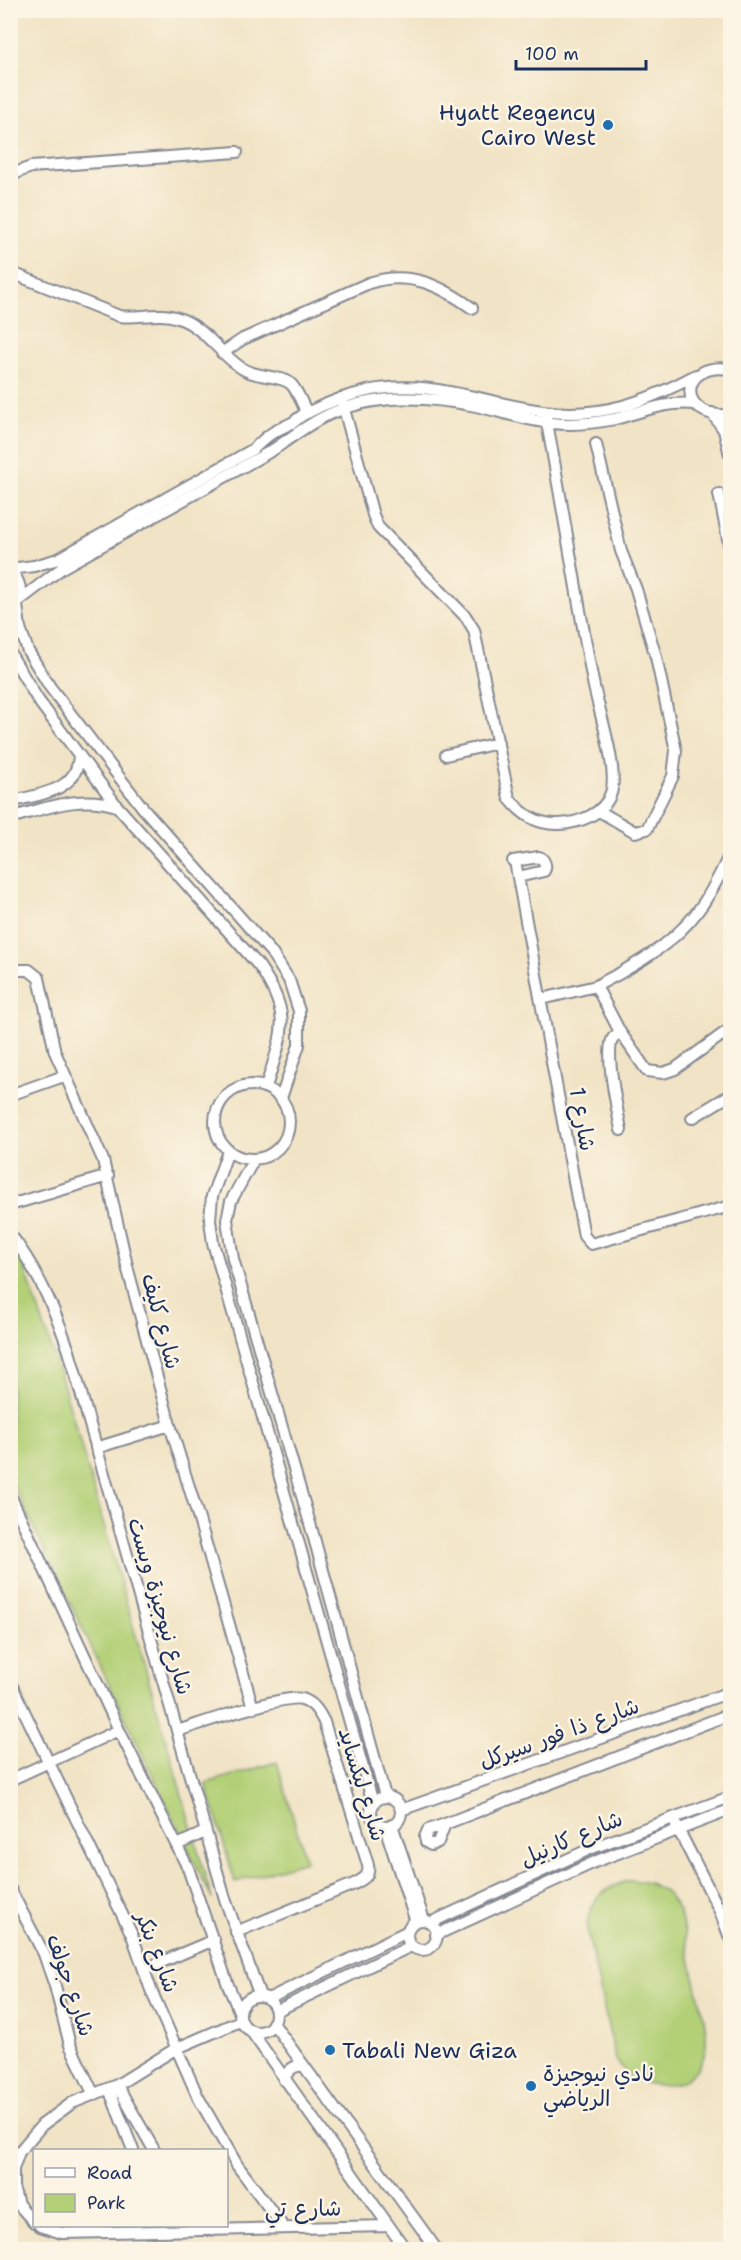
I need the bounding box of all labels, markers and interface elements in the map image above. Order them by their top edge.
scale bar [516,33,646,71]
text: 100 m [525,42,579,66]
place label: Hyatt Regency Cairo West [439,98,596,152]
marker: Hyatt Regency Cairo West [601,118,615,132]
street label: شارع 1 [562,1085,602,1153]
street label: شارع كليف [134,1270,188,1373]
street label: شارع نيوجيزة ويست [120,1514,200,1698]
street label: شارع ذا فور سيركل [475,1691,644,1777]
street label: شارع ليكسايد [331,1724,394,1845]
street label: شارع كارنيل [515,1804,627,1874]
street label: شارع بنكر [127,1906,186,1997]
street label: شارع جولف [39,1930,102,2040]
place label: Tabali New Giza [342,2036,517,2065]
marker: Tabali New Giza [323,2043,337,2057]
place label: نادي نيوجيزة الرياضي [543,2059,654,2118]
marker: نادي نيوجيزة الرياضي [524,2079,538,2093]
legend [33,2149,228,2227]
text: Road [87,2161,132,2185]
text: Park [87,2191,126,2215]
street label: شارع تي [264,2193,342,2229]

